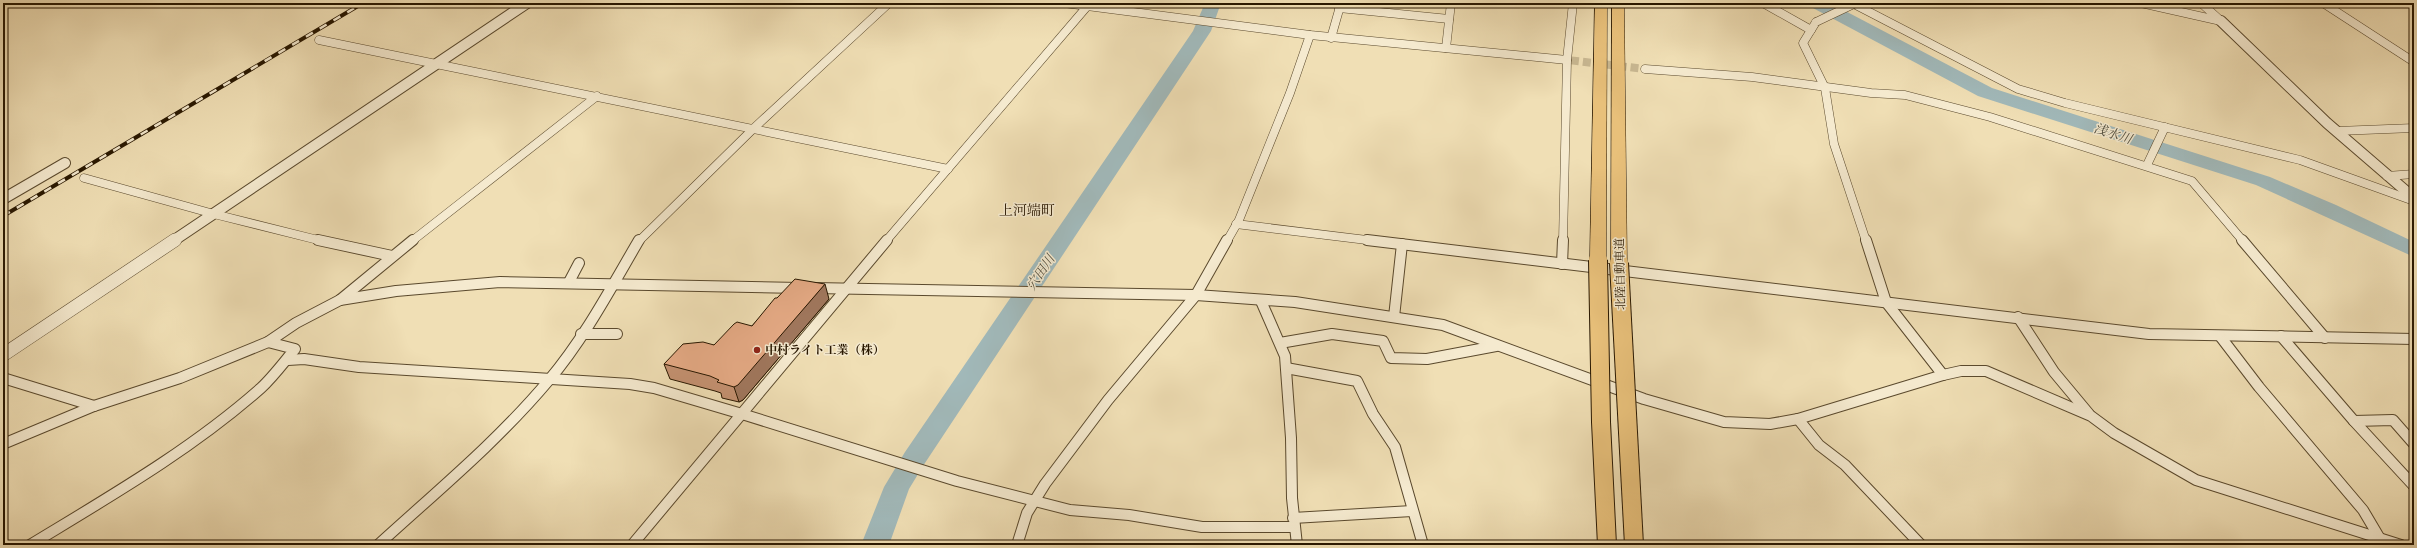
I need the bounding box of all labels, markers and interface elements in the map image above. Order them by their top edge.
water label: 浅水川 [2092,119,2136,147]
district label: 上河端町 [999,201,1055,219]
street label: 北陸自動車道 [1611,238,1628,310]
water label: 穴田川 [1022,250,1059,293]
place label: 中村ライト工業（株） [765,342,885,357]
marker: 中村ライト工業（株） [752,345,762,355]

